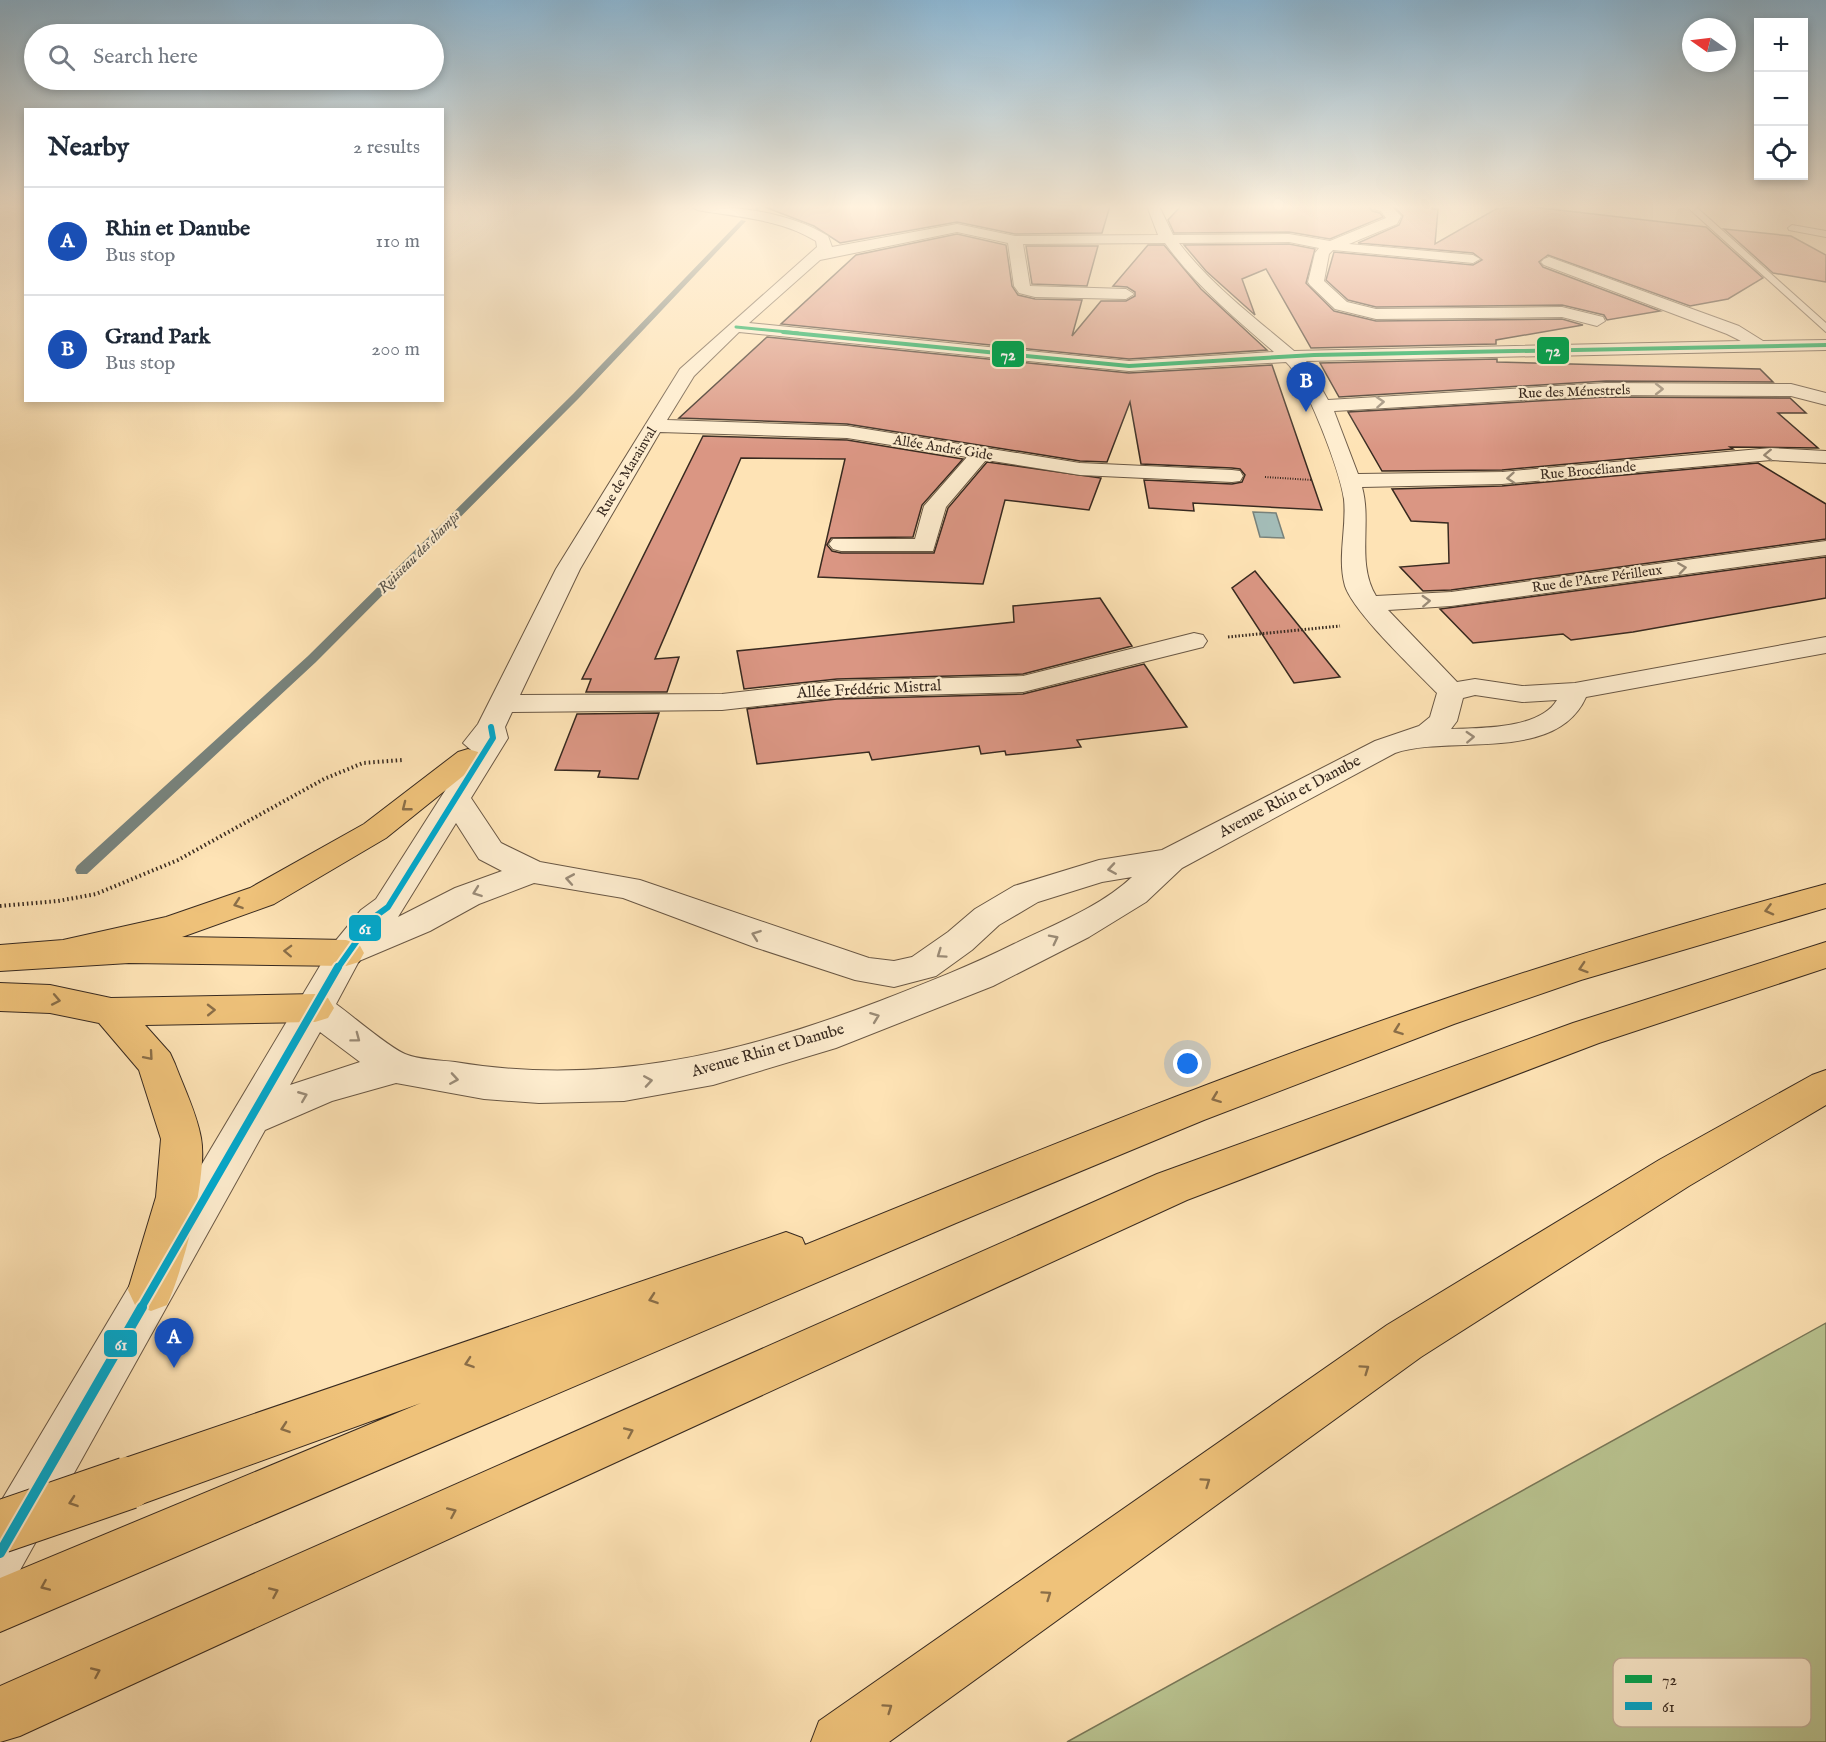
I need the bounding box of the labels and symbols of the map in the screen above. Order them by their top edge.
north arrow [1682,18,1736,72]
line badge: 72 [1536,336,1570,365]
line badge: 72 [991,340,1025,368]
text: 72 [1546,342,1561,362]
text: 72 [1001,346,1016,366]
pin: B [1286,362,1326,412]
street label: Rue des Ménestrels [1517,381,1631,403]
one-way arrow [1654,383,1663,395]
one-way arrow [1375,396,1384,409]
street label: Rue de Marainval [593,424,661,520]
street label: Allée André Gide [891,431,995,465]
one-way arrow [1763,448,1772,461]
street label: Rue Brocéliande [1539,458,1638,484]
one-way arrow [1506,471,1515,484]
water label: Ruisseau des champs [374,506,465,597]
street label: Rue de l'Atre Périlleux [1531,561,1664,597]
one-way arrow [1678,562,1687,574]
one-way arrow [1422,594,1431,607]
street label: Allée Frédéric Mistral [795,676,942,704]
one-way arrow [1465,730,1474,743]
street label: Avenue Rhin et Danube [1215,751,1364,843]
one-way arrow [401,800,412,811]
one-way arrow [1108,862,1118,875]
one-way arrow [566,873,575,885]
one-way arrow [472,885,483,897]
one-way arrow [233,897,244,910]
one-way arrow [1765,903,1775,916]
line badge: 61 [348,914,382,942]
text: 61 [359,920,371,940]
one-way arrow [752,929,762,942]
one-way arrow [1048,935,1059,947]
one-way arrow [283,945,292,957]
one-way arrow [936,947,947,958]
one-way arrow [1578,961,1589,973]
one-way arrow [50,993,60,1006]
one-way arrow [207,1003,216,1016]
one-way arrow [870,1012,880,1025]
street label: Avenue Rhin et Danube [688,1020,847,1083]
one-way arrow [1393,1023,1404,1035]
one-way arrow [349,1030,360,1041]
one-way arrow [142,1049,153,1060]
your location [1173,1049,1202,1078]
one-way arrow [449,1072,458,1084]
one-way arrow [642,1075,652,1088]
one-way arrow [297,1091,308,1103]
one-way arrow [1211,1091,1221,1104]
one-way arrow [648,1291,659,1304]
pin: A [154,1318,194,1368]
line badge: 61 [103,1329,138,1358]
text: 61 [115,1336,127,1356]
one-way arrow [464,1356,475,1369]
one-way arrow [1358,1365,1369,1376]
one-way arrow [280,1420,291,1433]
one-way arrow [623,1427,634,1439]
one-way arrow [1199,1478,1210,1489]
one-way arrow [68,1495,79,1508]
one-way arrow [445,1508,456,1520]
one-way arrow [41,1579,52,1591]
one-way arrow [267,1588,278,1600]
one-way arrow [1040,1591,1051,1602]
legend [1613,1658,1811,1727]
one-way arrow [90,1668,101,1680]
text: 72 [1662,1671,1677,1691]
text: 61 [1662,1698,1675,1718]
one-way arrow [881,1704,892,1715]

